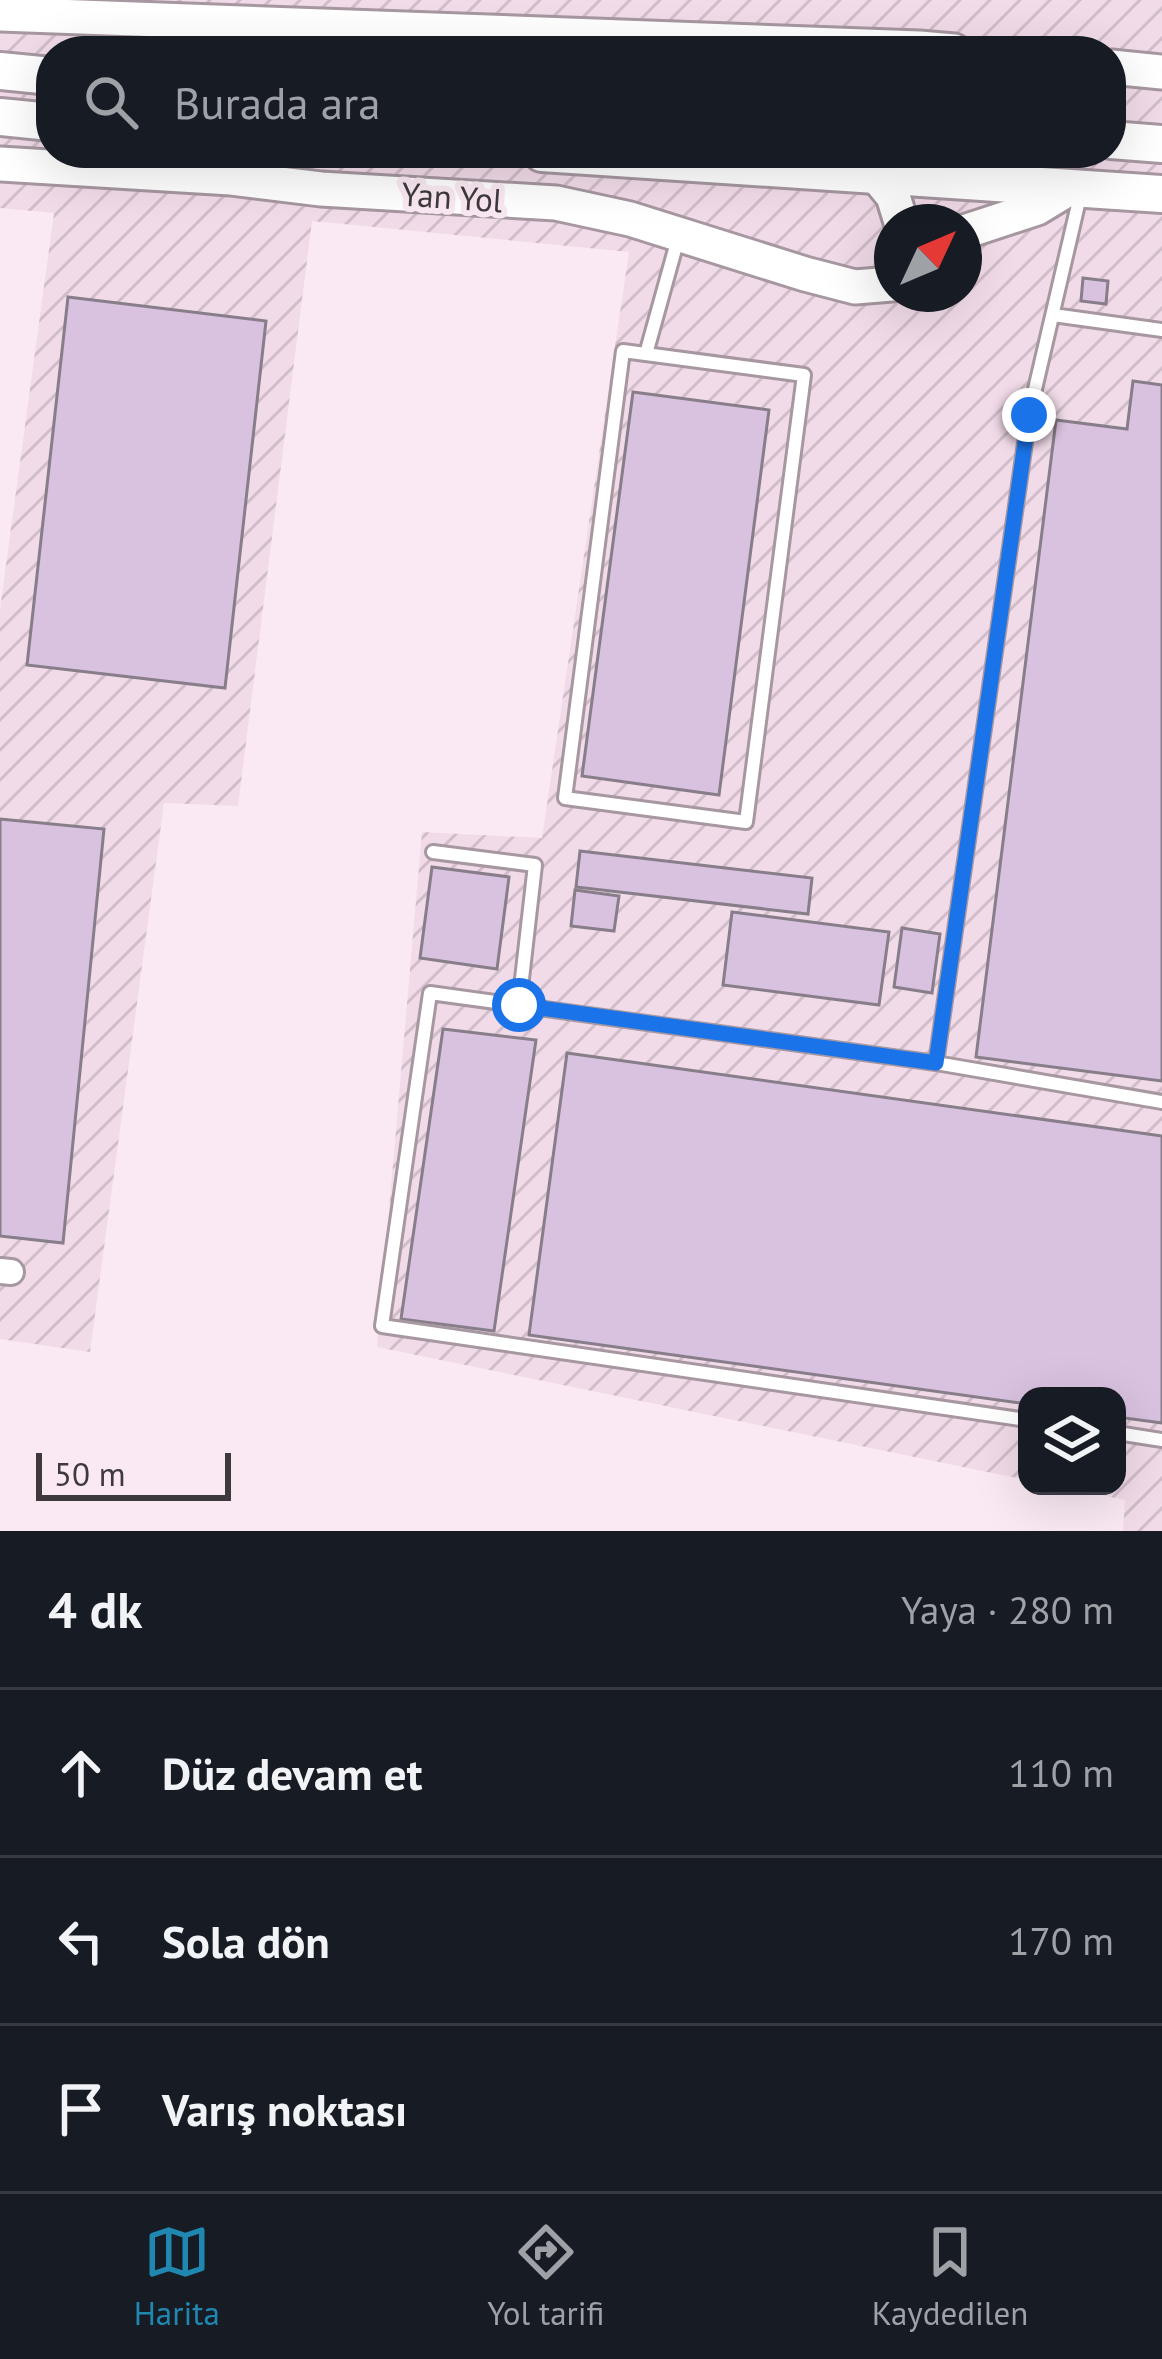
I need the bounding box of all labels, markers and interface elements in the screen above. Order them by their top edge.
search box [36,36,1126,168]
icon: search [78,69,144,135]
text: Burada ara [174,73,381,131]
street label: Yan Yol [400,172,504,222]
north arrow [874,204,982,312]
route end [1002,388,1056,442]
route start [492,978,546,1032]
map controls [1018,1387,1126,1495]
button: layers [1018,1387,1126,1495]
scale bar [36,1447,231,1500]
text: 50 m [54,1452,126,1495]
text: 4 dk [48,1576,142,1642]
text: Yaya · 280 m [901,1584,1114,1635]
icon: ahead [48,1740,114,1806]
text: Düz devam et [162,1744,422,1802]
text: 110 m [1008,1747,1114,1798]
icon: left [48,1908,114,1974]
text: Sola dön [162,1912,330,1970]
text: 170 m [1008,1915,1114,1966]
icon: arrive [48,2076,114,2142]
text: Varış noktası [162,2080,407,2138]
tab: Harita [134,2219,220,2334]
tab: Yol tarifi [487,2219,604,2334]
tab: Kaydedilen [872,2219,1028,2334]

